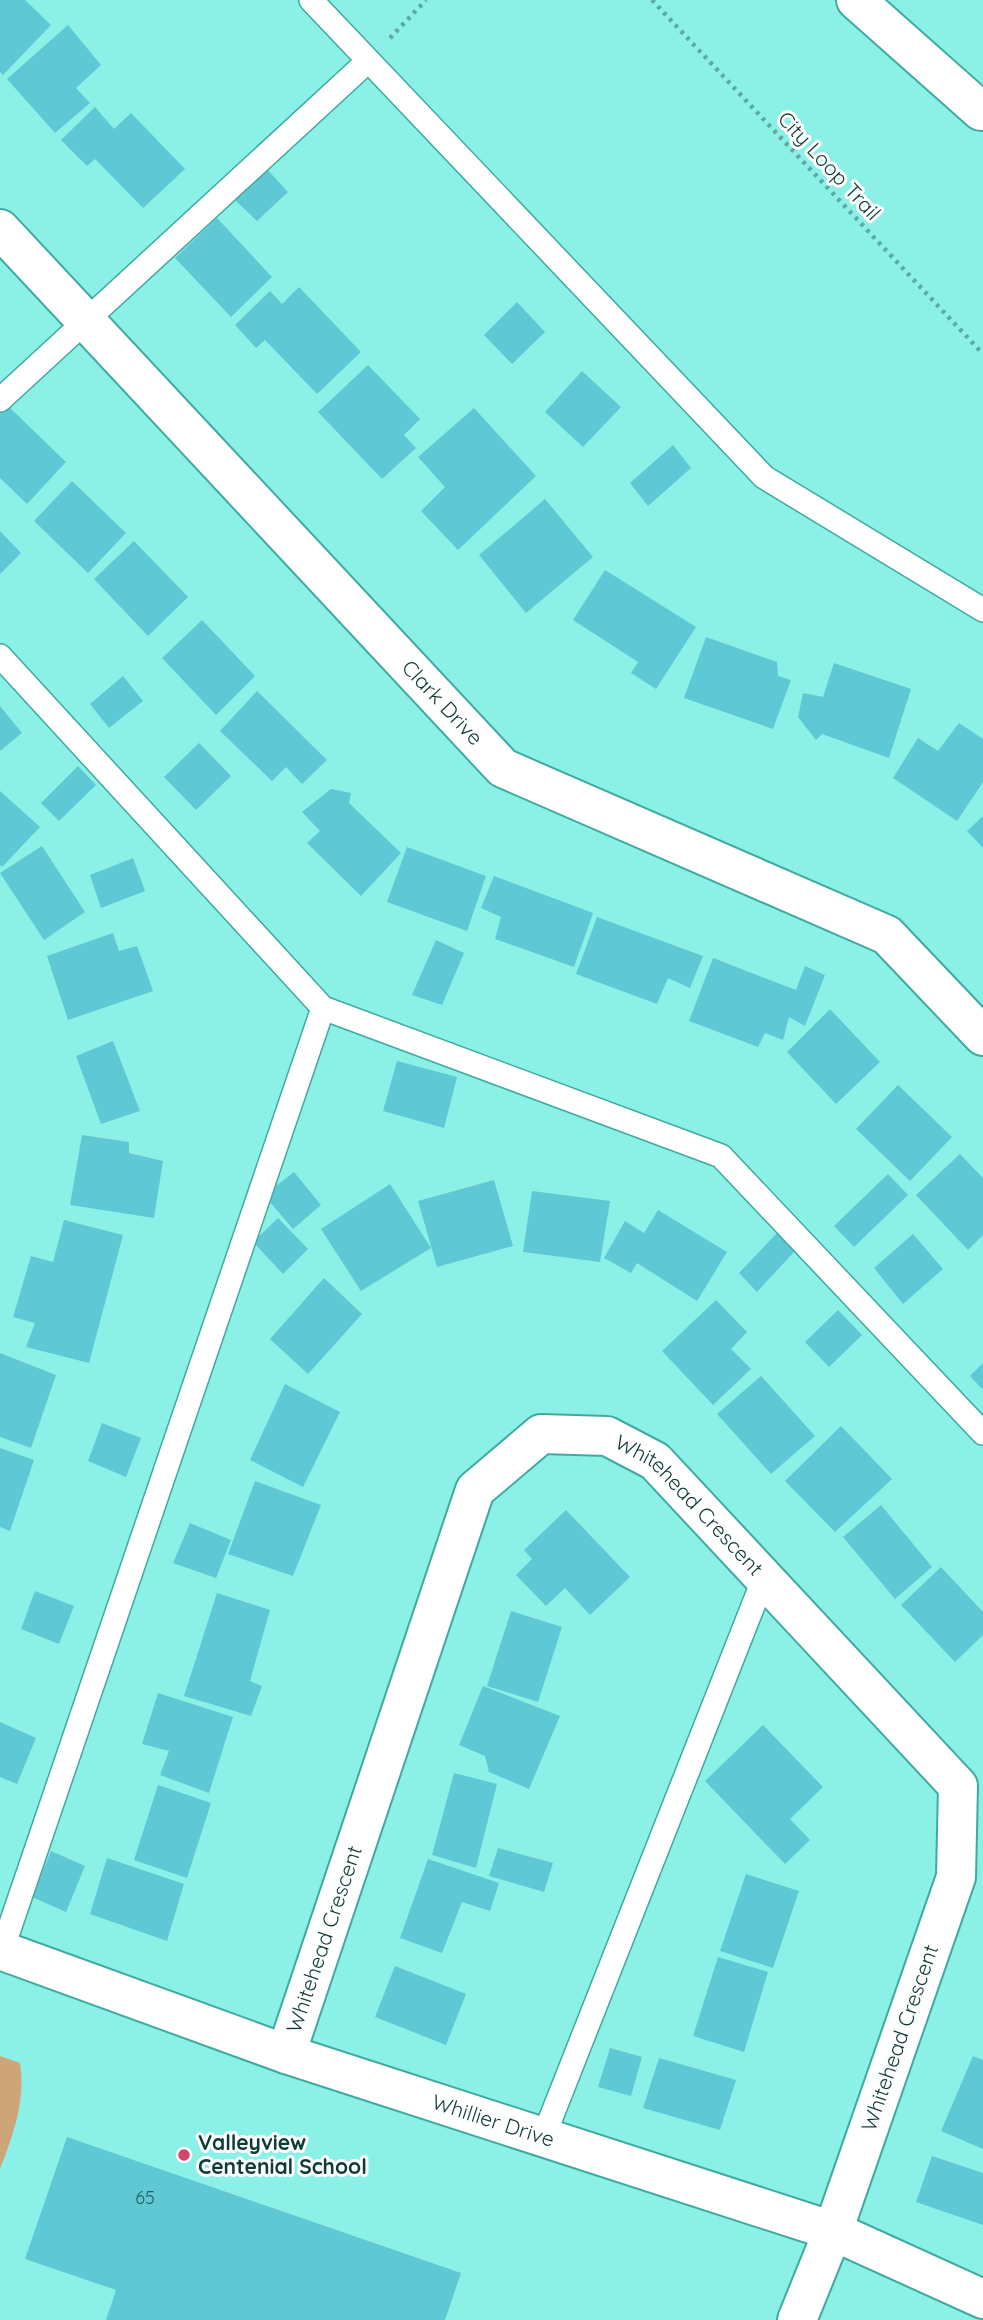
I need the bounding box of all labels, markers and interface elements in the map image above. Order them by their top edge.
street label: City Loop Trail [773,106,887,225]
street label: Clark Drive [397,654,489,750]
street label: Whitehead Crescent [611,1429,769,1581]
street label: Whitehead Crescent [280,1842,367,2036]
street label: Whitehead Crescent [855,1941,943,2134]
street label: Whillier Drive [429,2088,558,2152]
place label: Valleyview Centenial School [198,2129,367,2179]
marker: Valleyview Centenial School [176,2147,192,2163]
house number: 65 [135,2186,155,2209]

